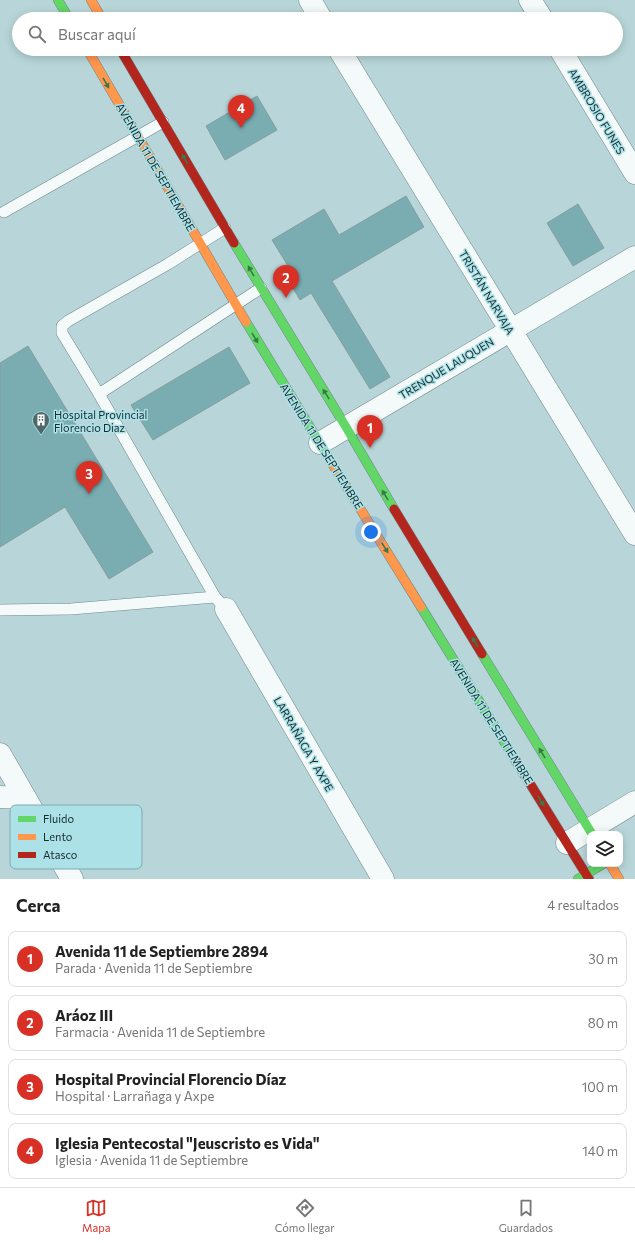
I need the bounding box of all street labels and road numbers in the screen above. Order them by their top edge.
street label: AMBROSIO FUNES [566,66,628,156]
street label: AVENIDA 11 DE SEPTIEMBRE [114,101,198,233]
street label: TRISTÁN NARVAJA [456,247,518,337]
street label: TRENQUE LAUQUEN [396,335,496,401]
street label: AVENIDA 11 DE SEPTIEMBRE [278,381,366,511]
street label: AVENIDA 11 DE SEPTIEMBRE [448,656,536,786]
street label: LARRAÑAGA Y AXPE [272,694,336,794]

